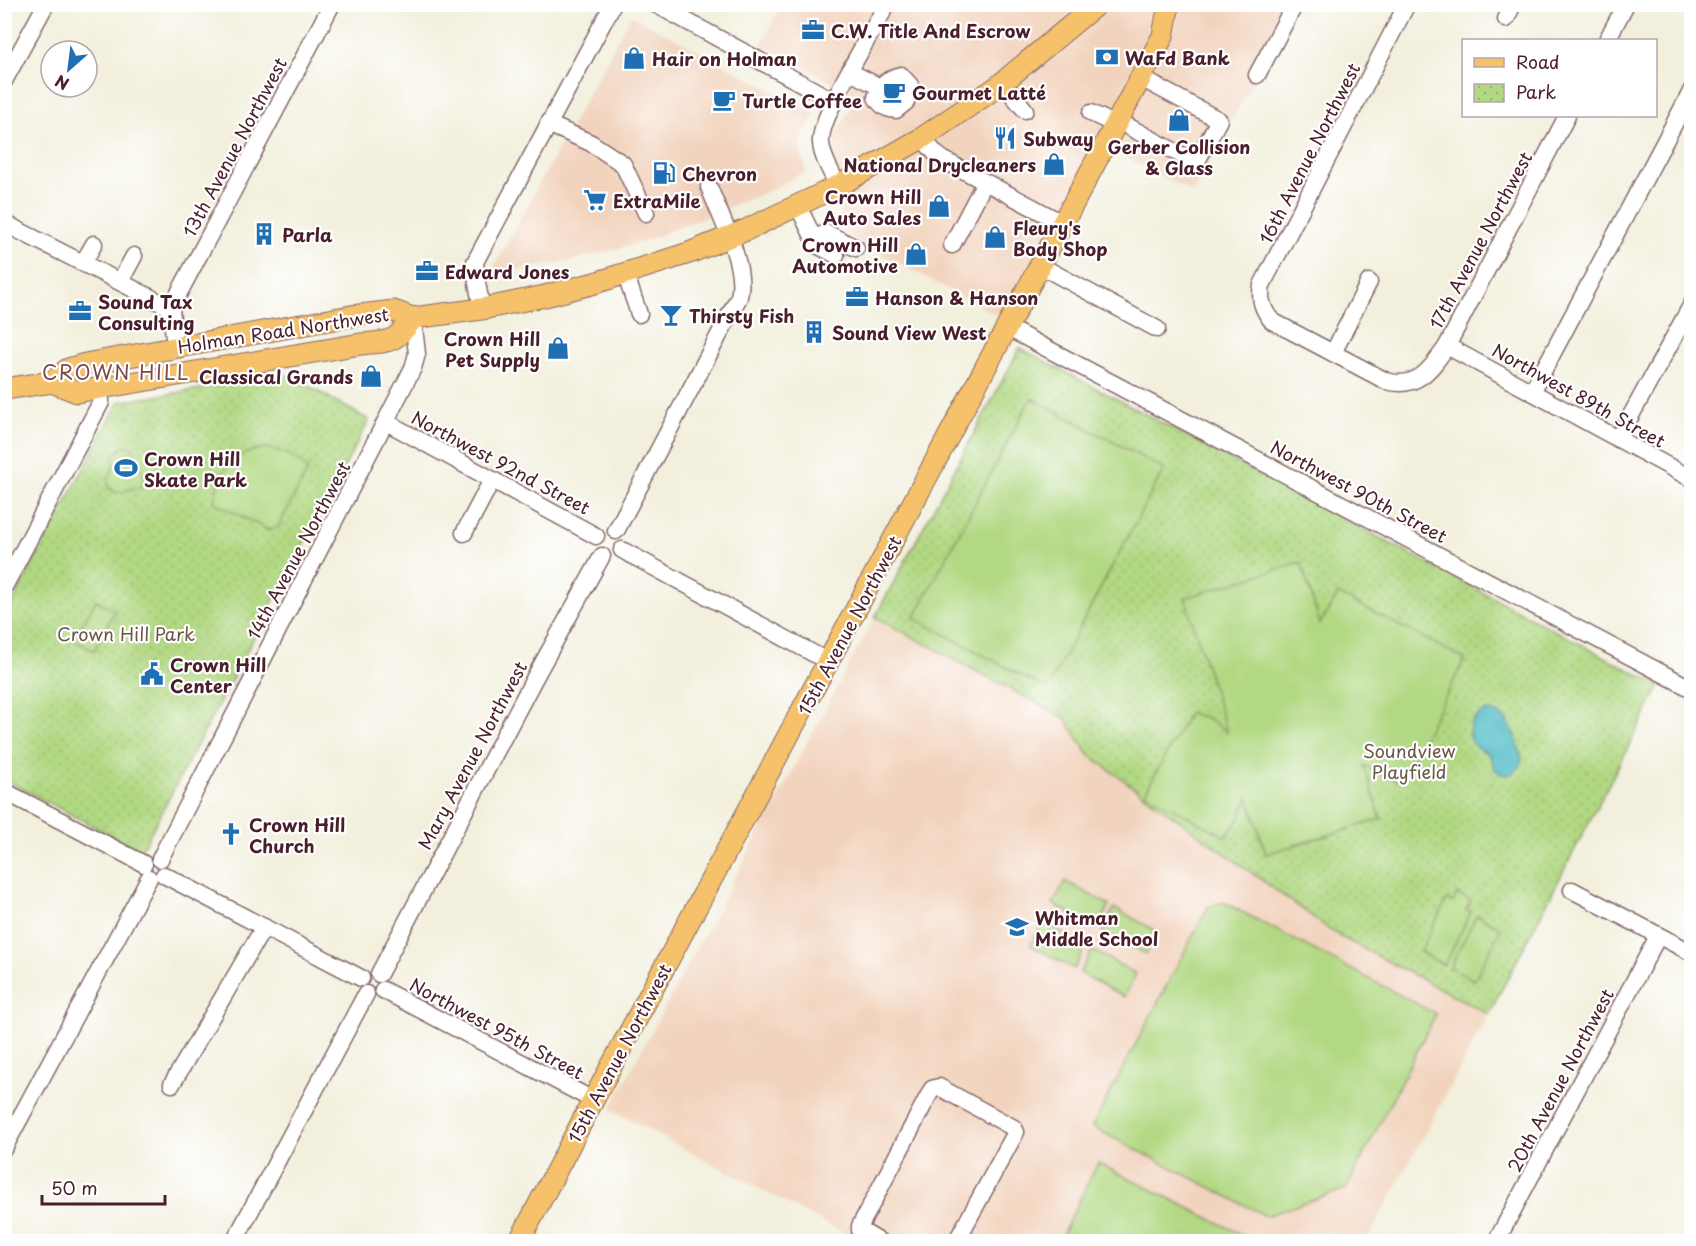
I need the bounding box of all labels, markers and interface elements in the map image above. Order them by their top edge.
office icon: C.W. Title And Escrow [800,17,826,43]
place label: C.W. Title And Escrow [831,17,1030,44]
north arrow [39,39,99,99]
legend [1462,39,1657,117]
bank icon: WaFd Bank [1094,44,1120,70]
place label: WaFd Bank [1125,44,1230,71]
shop icon: Hair on Holman [621,45,647,71]
place label: Hair on Holman [652,45,797,72]
text: Road [1516,48,1560,75]
street label: 13th Avenue Northwest [175,52,293,242]
street label: 16th Avenue Northwest [1252,58,1366,248]
text: N [50,70,73,97]
text: Park [1516,78,1556,105]
cafe icon: Gourmet Latté [881,79,907,105]
place label: Gourmet Latté [912,79,1046,106]
cafe icon: Turtle Coffee [711,87,737,113]
place label: Turtle Coffee [742,87,862,114]
shop icon: Gerber Collision & Glass [1166,107,1192,133]
restaurant icon: Subway [992,125,1018,151]
place label: Subway [1023,125,1093,152]
place label: Gerber Collision & Glass [1108,133,1250,181]
street label: 17th Avenue Northwest [1422,146,1538,334]
place label: National Drycleaners [844,151,1036,178]
shop icon: National Drycleaners [1041,151,1067,177]
fuel station icon: Chevron [651,160,677,186]
place label: Chevron [682,160,757,187]
place label: Crown Hill Auto Sales [823,183,921,231]
supermarket icon: ExtraMile [582,187,608,213]
place label: ExtraMile [613,187,701,214]
shop icon: Crown Hill Auto Sales [926,193,952,219]
place label: Fleury's Body Shop [1013,214,1107,262]
building icon: Parla [251,221,277,247]
place label: Parla [282,221,333,248]
shop icon: Fleury's Body Shop [982,224,1008,250]
place label: Crown Hill Automotive [792,231,898,279]
shop icon: Crown Hill Automotive [903,241,929,267]
office icon: Edward Jones [414,258,440,284]
place label: Edward Jones [445,258,570,285]
office icon: Hanson & Hanson [844,284,870,310]
place label: Hanson & Hanson [875,284,1038,311]
place label: Sound Tax Consulting [98,288,194,336]
office icon: Sound Tax Consulting [67,298,93,324]
street label: Holman Road Northwest [175,300,391,360]
bar icon: Thirsty Fish [658,302,684,328]
place label: Thirsty Fish [689,302,794,329]
building icon: Sound View West [801,319,827,345]
place label: Sound View West [832,319,987,346]
place label: Crown Hill Pet Supply [444,325,540,373]
shop icon: Crown Hill Pet Supply [545,335,571,361]
street label: Northwest 89th Street [1487,336,1671,454]
district label: CROWN HILL [42,357,190,387]
place label: Classical Grands [199,363,353,390]
shop icon: Classical Grands [358,363,384,389]
street label: Northwest 92nd Street [407,403,595,521]
street label: Northwest 90th Street [1266,433,1452,549]
place label: Crown Hill Skate Park [144,445,247,493]
sports icon: Crown Hill Skate Park [113,455,139,481]
street label: 14th Avenue Northwest [239,456,357,644]
street label: 15th Avenue Northwest [790,531,908,719]
park label: Crown Hill Park [57,620,195,647]
place label: Crown Hill Center [170,651,266,699]
street label: Mary Avenue Northwest [411,656,533,854]
public building icon: Crown Hill Center [139,661,165,687]
park label: Soundview Playfield [1363,737,1455,785]
place label: Crown Hill Church [249,811,345,859]
church icon: Crown Hill Church [218,821,244,847]
place label: Whitman Middle School [1035,904,1158,952]
school or university icon: Whitman Middle School [1004,914,1030,940]
street label: 15th Avenue Northwest [560,959,678,1147]
street label: Northwest 95th Street [405,971,589,1085]
street label: 20th Avenue Northwest [1500,984,1620,1176]
scale bar [42,1168,165,1206]
text: 50 m [51,1174,98,1201]

